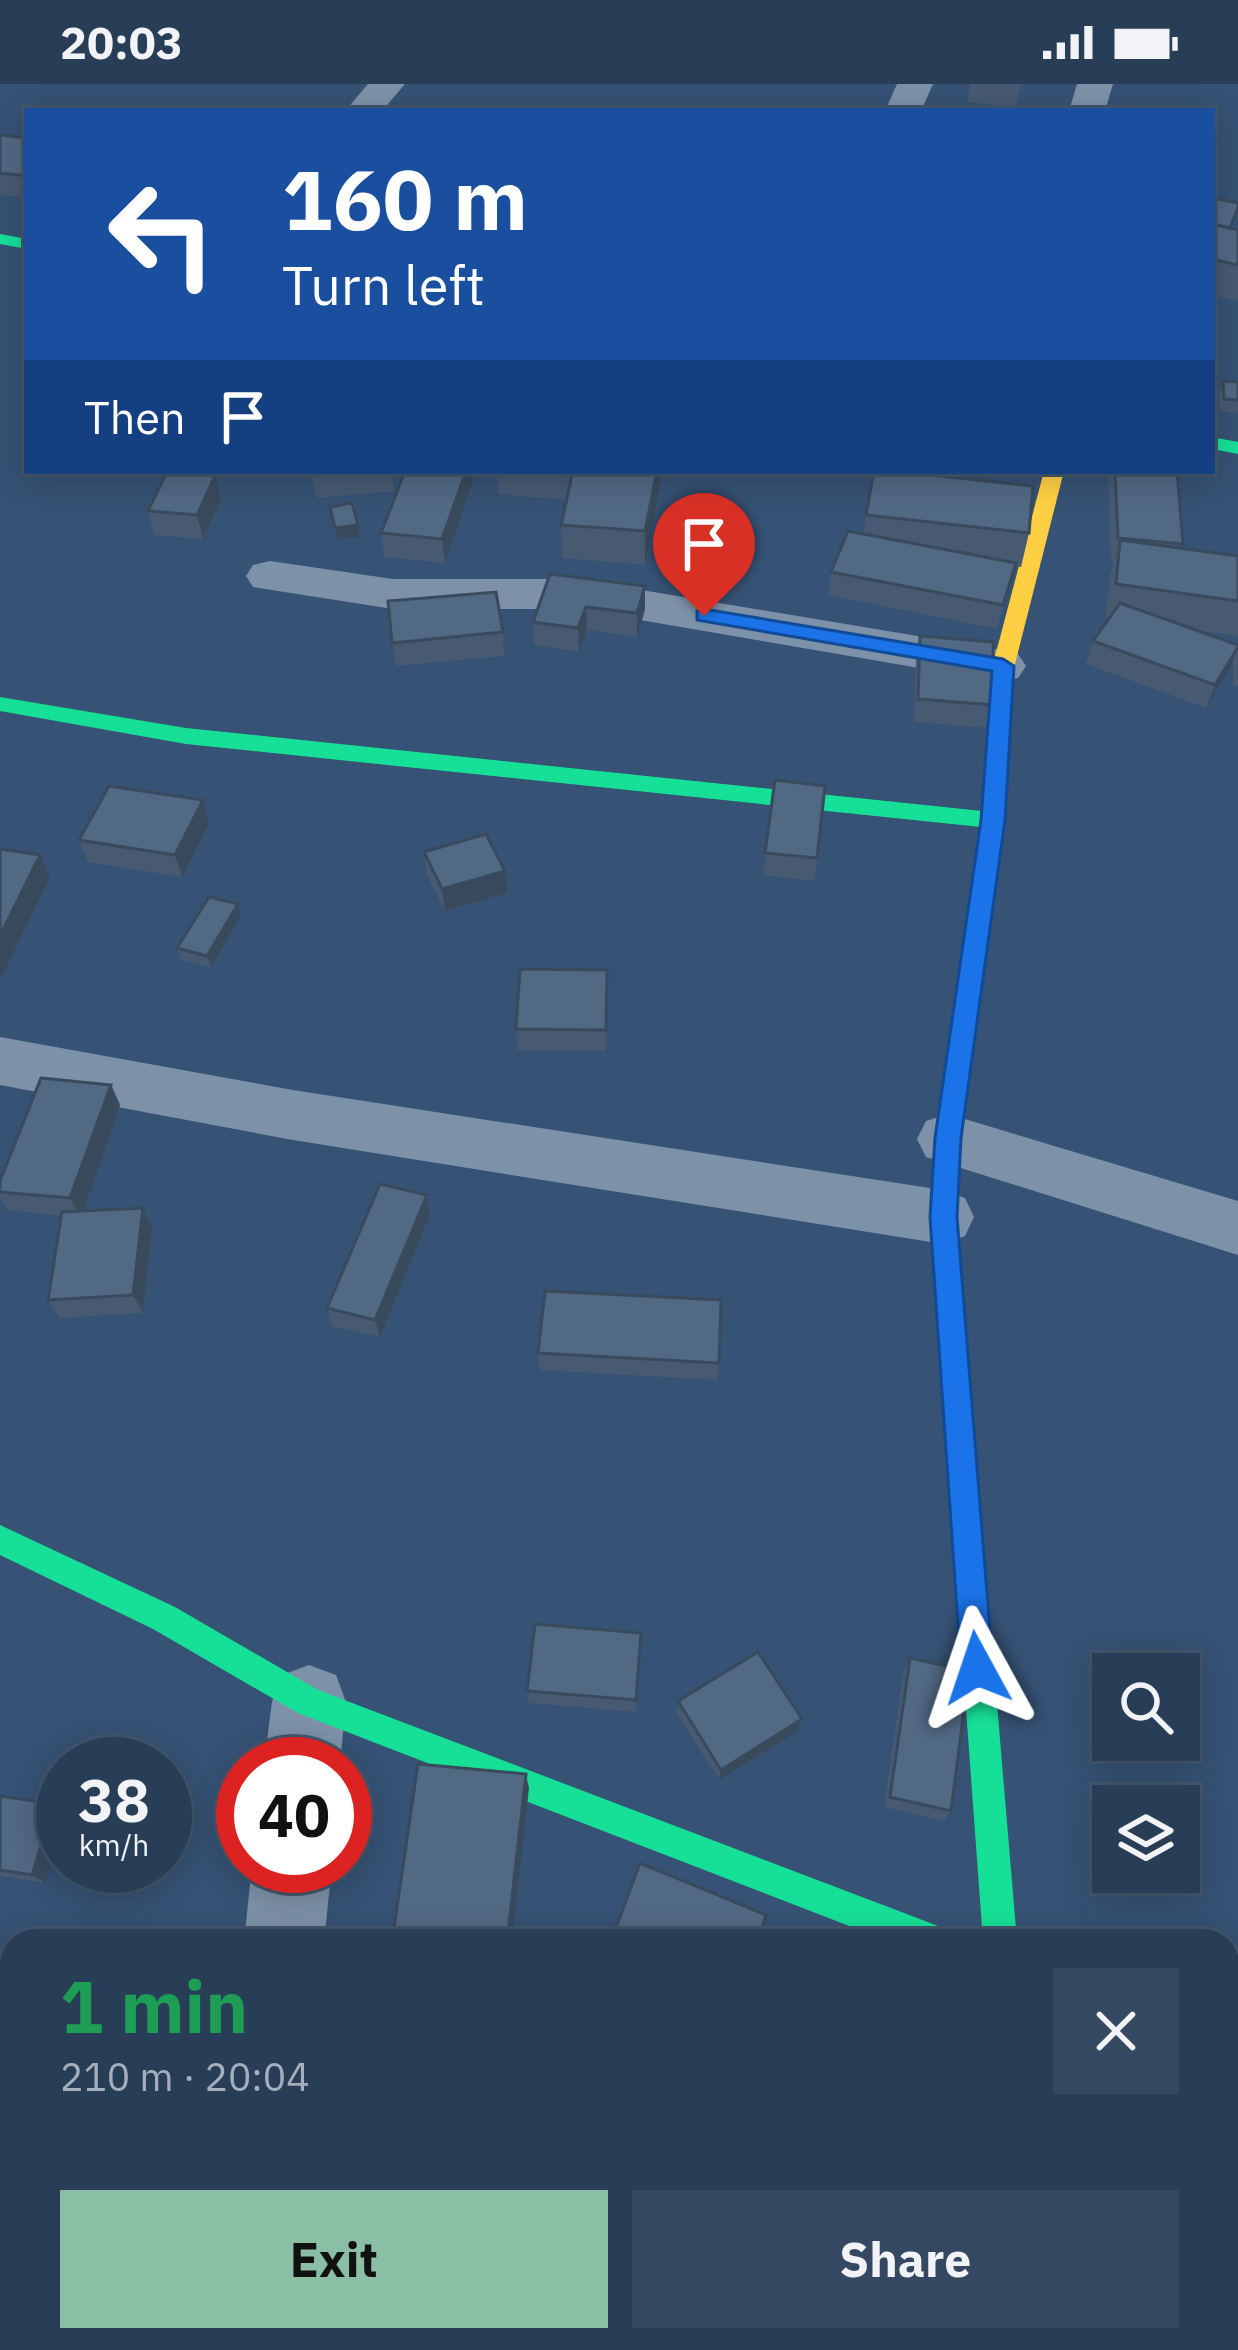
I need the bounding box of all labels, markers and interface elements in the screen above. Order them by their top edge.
text: 20:03 [60,13,183,71]
text: 160 m [282,144,528,253]
icon: left [84,156,240,312]
text: Turn left [282,250,485,320]
icon: arrive [210,384,276,450]
text: Then [84,388,186,446]
pin [653,493,755,616]
icon: arrive [671,511,737,577]
position arrow [914,1605,1040,1731]
map controls [1092,1653,1200,1893]
button: search [1092,1653,1200,1761]
speed limit sign: 40 [216,1737,372,1893]
text: 38 [78,1760,150,1839]
button: layers [1092,1785,1200,1893]
text: km/h [79,1825,149,1864]
text: 1 min [60,1959,248,2053]
button: close [1053,1968,1179,2094]
text: 210 m · 20:04 [60,2051,310,2102]
button: Exit [60,2190,608,2328]
button: Share [632,2190,1179,2328]

